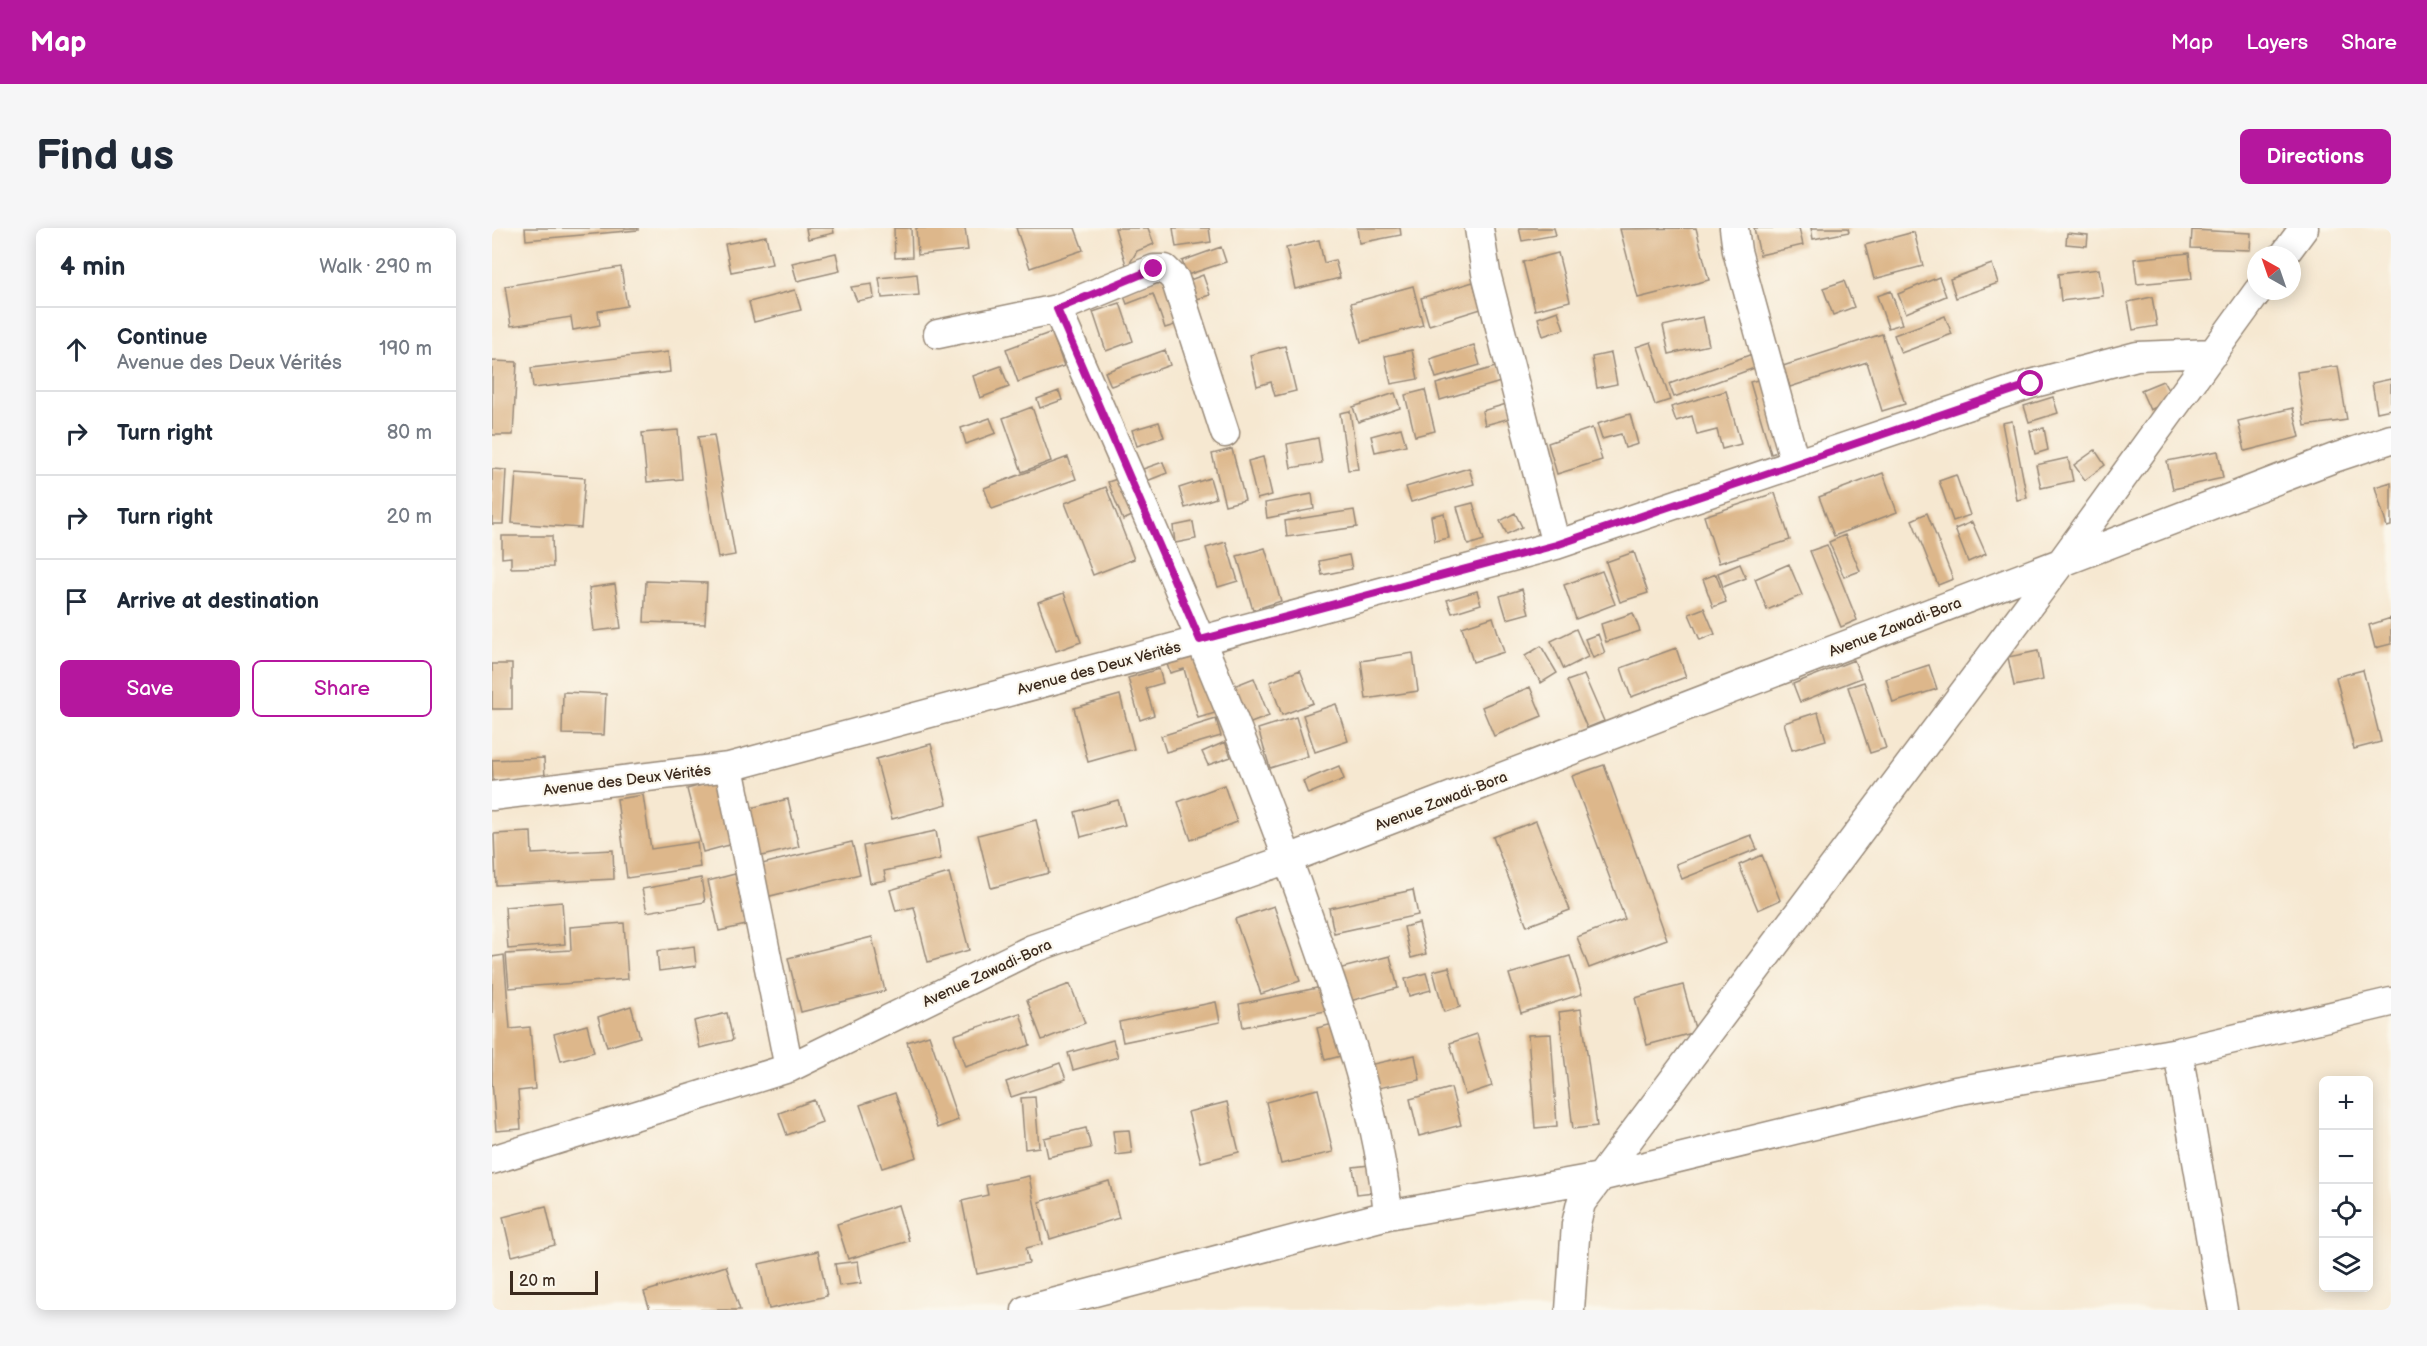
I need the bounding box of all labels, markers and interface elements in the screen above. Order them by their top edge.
text: Map [30,26,86,59]
text: Map [2171,30,2213,55]
text: Layers [2246,30,2308,55]
text: Share [2341,30,2397,55]
button: Directions [2240,129,2391,184]
text: Find us [36,131,174,182]
north arrow [2247,246,2301,300]
text: 4 min [60,252,125,283]
text: Walk · 290 m [319,255,432,279]
route end [1140,255,1166,281]
text: Continue [117,324,207,351]
icon: ahead [60,333,93,366]
text: 190 m [379,337,432,361]
text: Avenue des Deux Vérités [117,351,342,375]
route start [2017,370,2043,396]
icon: right [60,417,93,450]
text: Turn right [117,420,213,447]
text: 80 m [387,421,432,445]
icon: right [60,501,93,534]
text: Turn right [117,504,213,531]
text: 20 m [387,505,432,529]
icon: arrive [60,585,93,618]
text: Arrive at destination [117,588,319,615]
street label: Avenue Zawadi-Bora [1826,593,1964,662]
street label: Avenue des Deux Vérités [1015,637,1184,699]
button: Save [60,660,240,717]
button: Share [252,660,432,717]
street label: Avenue des Deux Vérités [542,761,712,800]
street label: Avenue Zawadi-Bora [1372,767,1510,836]
street label: Avenue Zawadi-Bora [920,935,1055,1012]
map controls [2319,1076,2373,1292]
button: + [2319,1076,2373,1130]
button: − [2319,1130,2373,1184]
button: locate [2319,1184,2373,1238]
button: layers [2319,1238,2373,1292]
scale bar [510,1268,598,1296]
text: 20 m [519,1272,555,1291]

